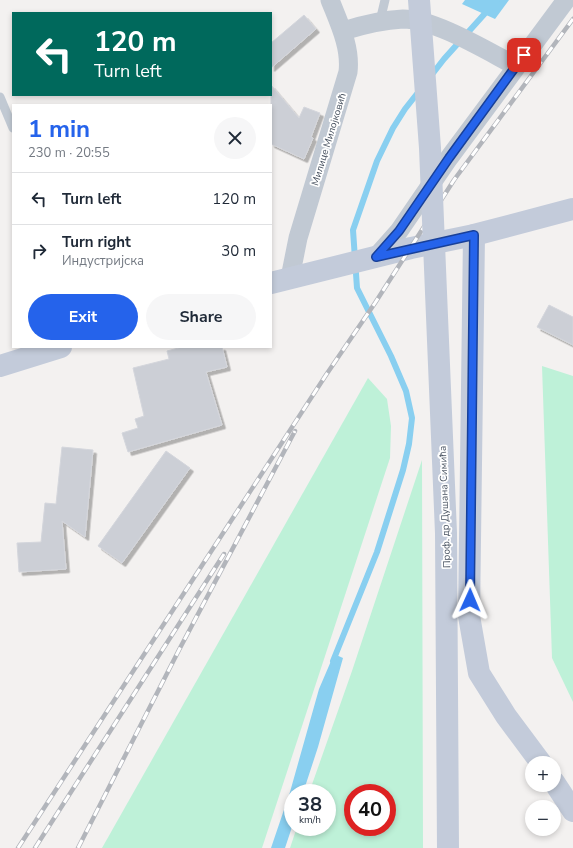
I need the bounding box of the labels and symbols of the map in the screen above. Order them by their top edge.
pin [507,38,541,72]
street label: Милице Милојковић [308,91,350,187]
street label: Проф. др Душана Симића [436,445,454,568]
position arrow [449,579,491,621]
speed limit sign: 40 [344,784,396,836]

